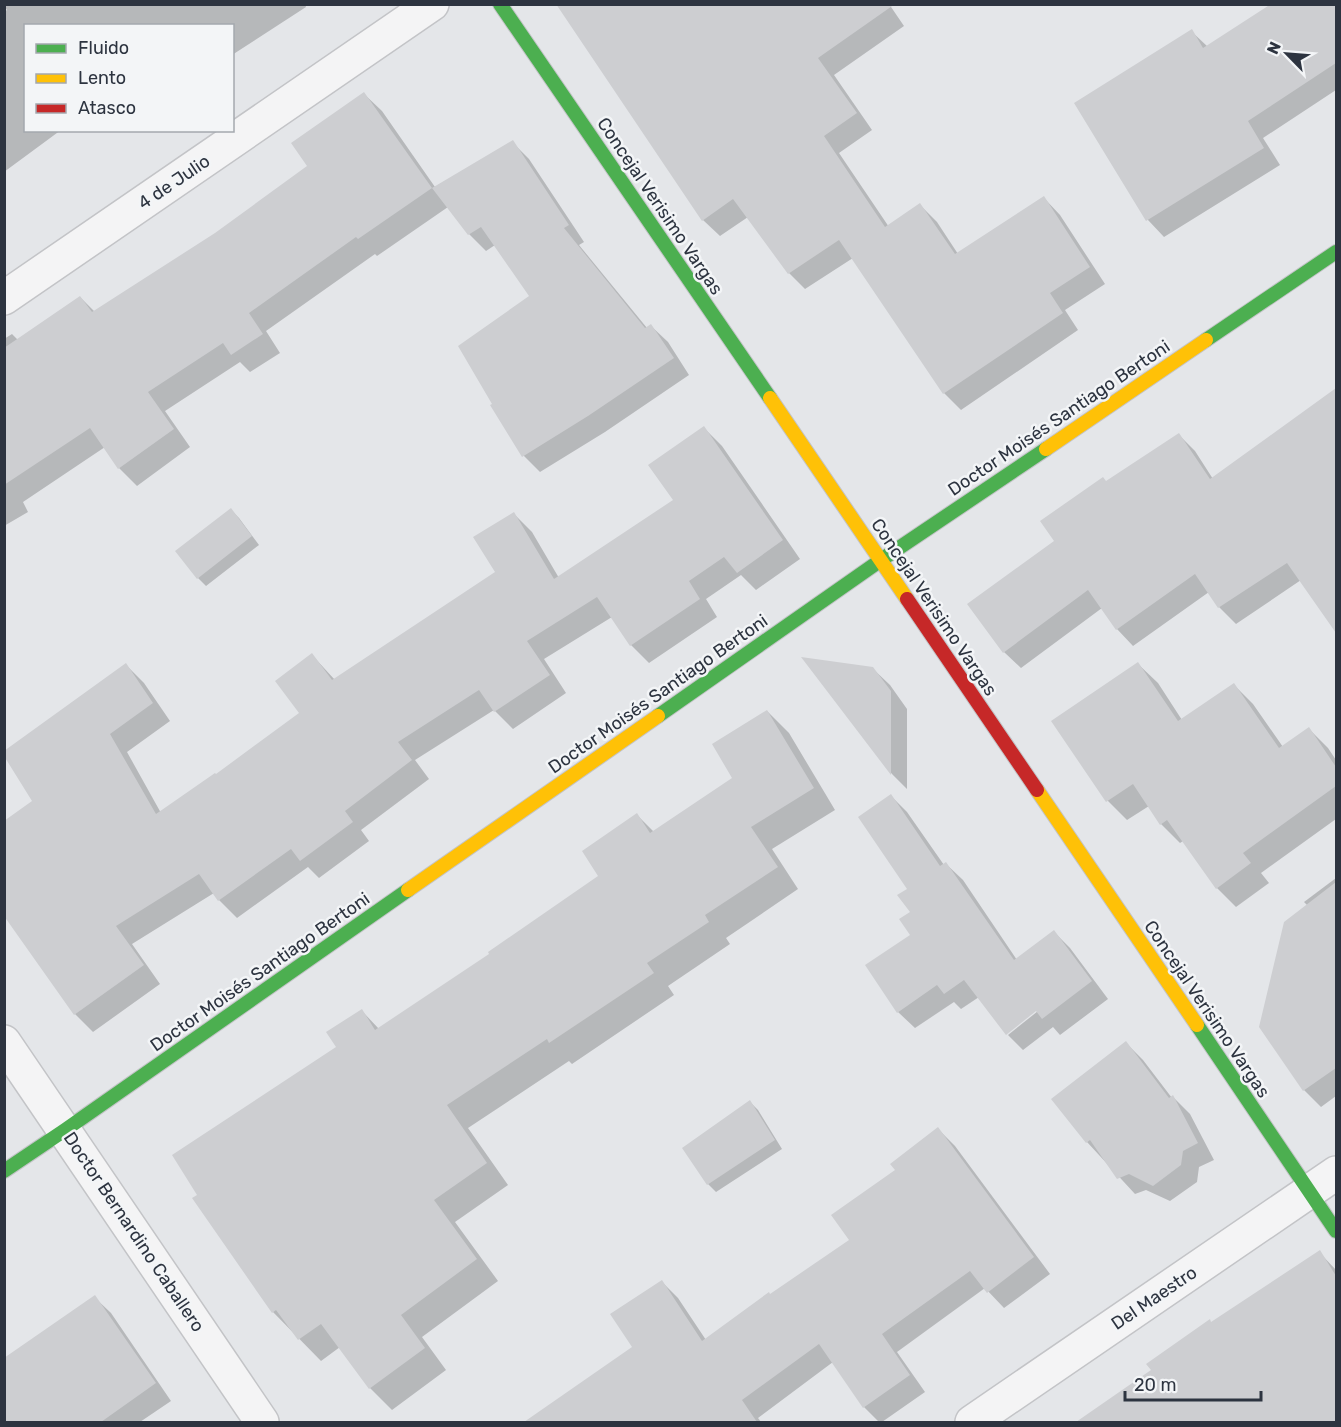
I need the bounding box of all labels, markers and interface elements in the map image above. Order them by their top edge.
legend [24,24,234,132]
north arrow [1257,24,1317,84]
text: Fluido [78,37,129,59]
text: N [1263,39,1285,57]
text: Lento [78,67,126,89]
text: Atasco [78,97,136,119]
street label: Concejal Verisimo Vargas [592,113,728,299]
street label: 4 de Julio [134,150,214,214]
street label: Doctor Moisés Santiago Bertoni [944,335,1174,501]
street label: Concejal Verisimo Vargas [866,514,1002,700]
street label: Doctor Moisés Santiago Bertoni [544,610,772,778]
street label: Doctor Moisés Santiago Bertoni [146,888,374,1056]
street label: Concejal Verisimo Vargas [1139,916,1275,1102]
street label: Doctor Bernardino Caballero [59,1128,209,1336]
street label: Del Maestro [1107,1261,1201,1335]
scale bar [1125,1364,1262,1402]
text: 20 m [1134,1374,1176,1396]

